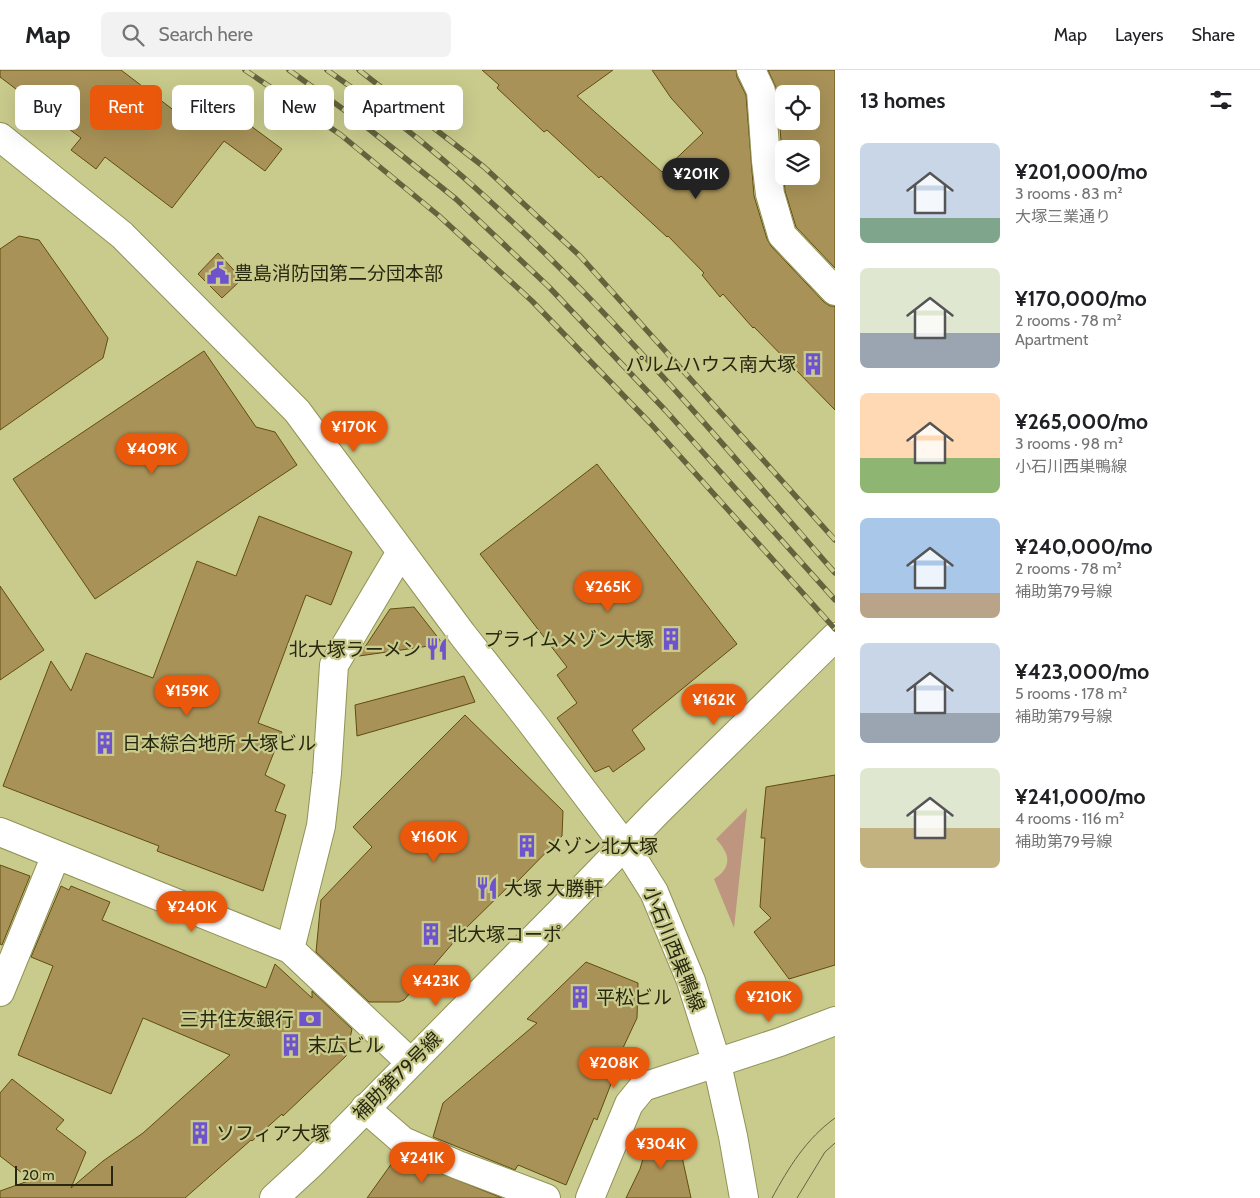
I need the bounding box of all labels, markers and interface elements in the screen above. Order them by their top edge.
search box [101,12,451,57]
text: Map [25,20,71,49]
icon: search [119,21,147,49]
text: Search here [159,23,253,46]
text: Map [1054,24,1087,46]
text: Layers [1115,24,1164,46]
text: Share [1192,24,1235,46]
chip: Buy [15,85,80,130]
chip: Rent [90,85,162,130]
chip: Filters [172,85,254,130]
chip: New [264,85,334,130]
chip: Apartment [344,85,463,130]
map controls [775,85,820,185]
button: locate [775,85,820,130]
icon: filters [1207,86,1235,114]
text: 13 homes [860,88,945,113]
button: layers [775,140,820,185]
pin: ¥201K [661,158,731,200]
text: ¥201,000/mo [1015,159,1147,184]
icon: home [900,163,960,223]
text: ¥201K [673,164,719,183]
text: 3 rooms · 83 m² [1015,184,1123,203]
text: 大塚三業通り [1015,207,1111,226]
public building icon: 豊島消防団第二分団本部 [205,260,231,286]
place label: 豊島消防団第二分団本部 [234,262,443,285]
text: ¥170,000/mo [1015,286,1147,311]
icon: home [900,288,960,348]
text: 2 rooms · 78 m² [1015,311,1122,330]
text: Apartment [1015,330,1088,349]
building icon: パルムハウス南大塚 [800,351,826,377]
place label: パルムハウス南大塚 [625,353,796,376]
text: ¥265,000/mo [1015,409,1148,434]
pin: ¥170K [319,410,389,453]
icon: home [900,413,960,473]
text: ¥170K [332,417,376,436]
pin: ¥409K [117,432,187,475]
text: 3 rooms · 98 m² [1015,434,1123,453]
text: ¥409K [127,439,177,458]
text: 小石川西巣鴨線 [1015,457,1127,476]
text: ¥240,000/mo [1015,534,1153,559]
icon: home [900,538,960,598]
text: 2 rooms · 78 m² [1015,559,1122,578]
pin: ¥265K [573,570,643,613]
text: ¥265K [585,577,631,596]
text: 補助第79号線 [1015,582,1112,601]
building icon: プライムメゾン大塚 [658,626,684,652]
place label: プライムメゾン大塚 [483,628,654,651]
restaurant icon: 北大塚ラーメン [424,636,450,662]
place label: 北大塚ラーメン [289,638,421,661]
text: ¥423,000/mo [1015,659,1149,684]
icon: home [900,663,960,723]
pin: ¥159K [152,674,222,717]
text: ¥159K [165,681,209,700]
pin: ¥162K [679,684,749,726]
text: 5 rooms · 178 m² [1015,684,1127,703]
text: ¥162K [692,690,736,709]
text: 補助第79号線 [1015,707,1112,726]
building icon: 日本綜合地所 大塚ビル [92,730,118,756]
place label: 日本綜合地所 大塚ビル [122,732,316,755]
text: ¥241,000/mo [1015,784,1146,809]
icon: home [900,788,960,848]
text: 4 rooms · 116 m² [1015,809,1124,828]
pin: ¥160K [399,820,469,863]
text: ¥160K [411,827,457,846]
text: 補助第79号線 [1015,832,1112,851]
building icon: メゾン北大塚 [514,833,540,859]
place label: メゾン北大塚 [544,835,658,858]
restaurant icon: 大塚 大勝軒 [474,875,500,901]
place label: 大塚 大勝軒 [504,877,603,900]
street label: 小石川西巣鴨線 [638,883,710,1015]
pin: ¥240K [157,890,227,933]
text: ¥240K [167,897,217,916]
building icon: 北大塚コーポ [418,921,444,947]
place label: 北大塚コーポ [448,923,562,946]
pin: ¥423K [401,964,471,1007]
text: ¥423K [413,971,459,990]
pin: ¥210K [734,980,804,1023]
building icon: 平松ビル [567,984,593,1010]
place label: 平松ビル [596,986,672,1009]
text: ¥210K [746,987,792,1006]
bank icon: 三井住友銀行 [297,1006,323,1032]
place label: 三井住友銀行 [180,1008,294,1031]
street label: 補助第79号線 [348,1027,446,1125]
building icon: 末広ビル [278,1032,304,1058]
place label: 末広ビル [308,1034,384,1057]
pin: ¥208K [579,1046,649,1089]
text: ¥208K [589,1053,639,1072]
building icon: ソフィア大塚 [187,1120,213,1146]
place label: ソフィア大塚 [216,1122,330,1145]
pin: ¥304K [626,1128,696,1170]
text: ¥304K [636,1134,686,1153]
pin: ¥241K [387,1142,457,1184]
text: ¥241K [400,1148,444,1167]
scale bar [15,1163,112,1186]
text: 20 m [22,1166,55,1184]

